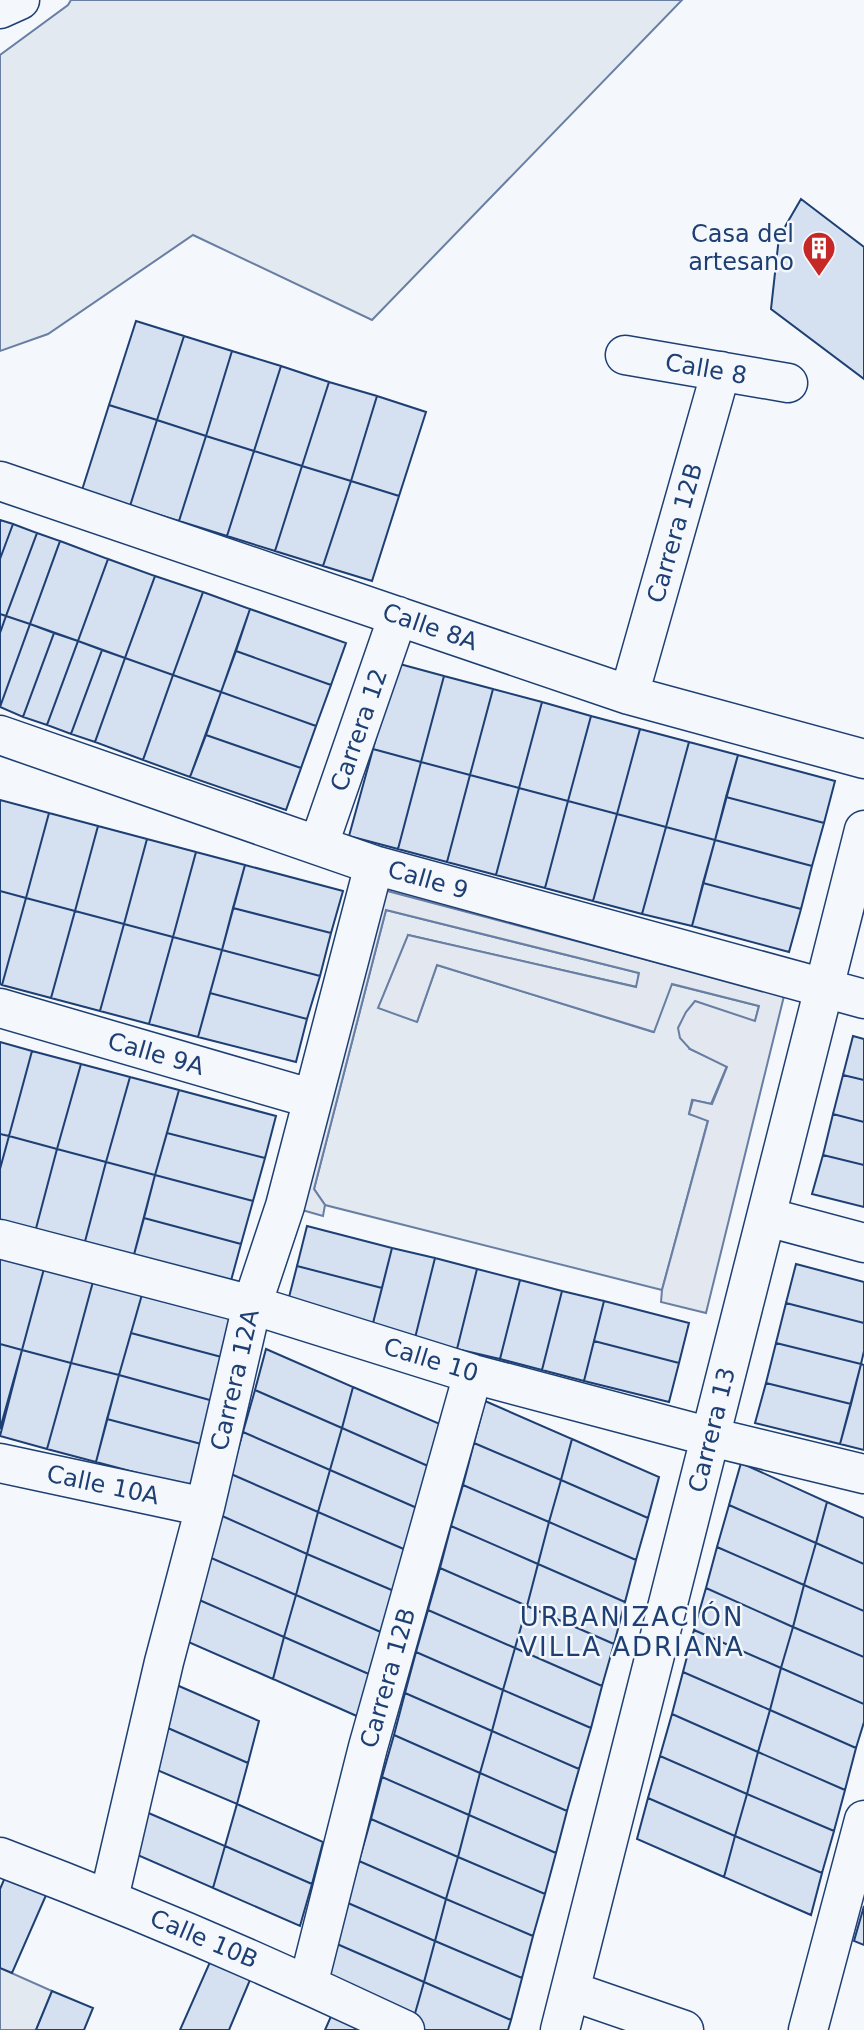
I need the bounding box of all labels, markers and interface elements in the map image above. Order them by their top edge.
place label: Casa del artesano [688,220,794,276]
building icon: Casa del artesano [800,229,838,278]
street label: Calle 8 [663,348,749,390]
street label: Carrera 12B [642,460,708,606]
street label: Calle 8A [379,598,482,657]
street label: Carrera 12 [325,665,393,795]
street label: Calle 9 [385,855,471,905]
street label: Calle 9A [105,1027,208,1081]
street label: Carrera 12A [205,1306,265,1453]
street label: Calle 10 [380,1332,482,1388]
street label: Carrera 13 [683,1365,741,1495]
street label: Calle 10A [44,1459,162,1511]
district label: URBANIZACIÓN VILLA ADRIANA [519,1601,745,1662]
street label: Carrera 12B [355,1605,421,1751]
street label: Calle 10B [146,1904,262,1974]

